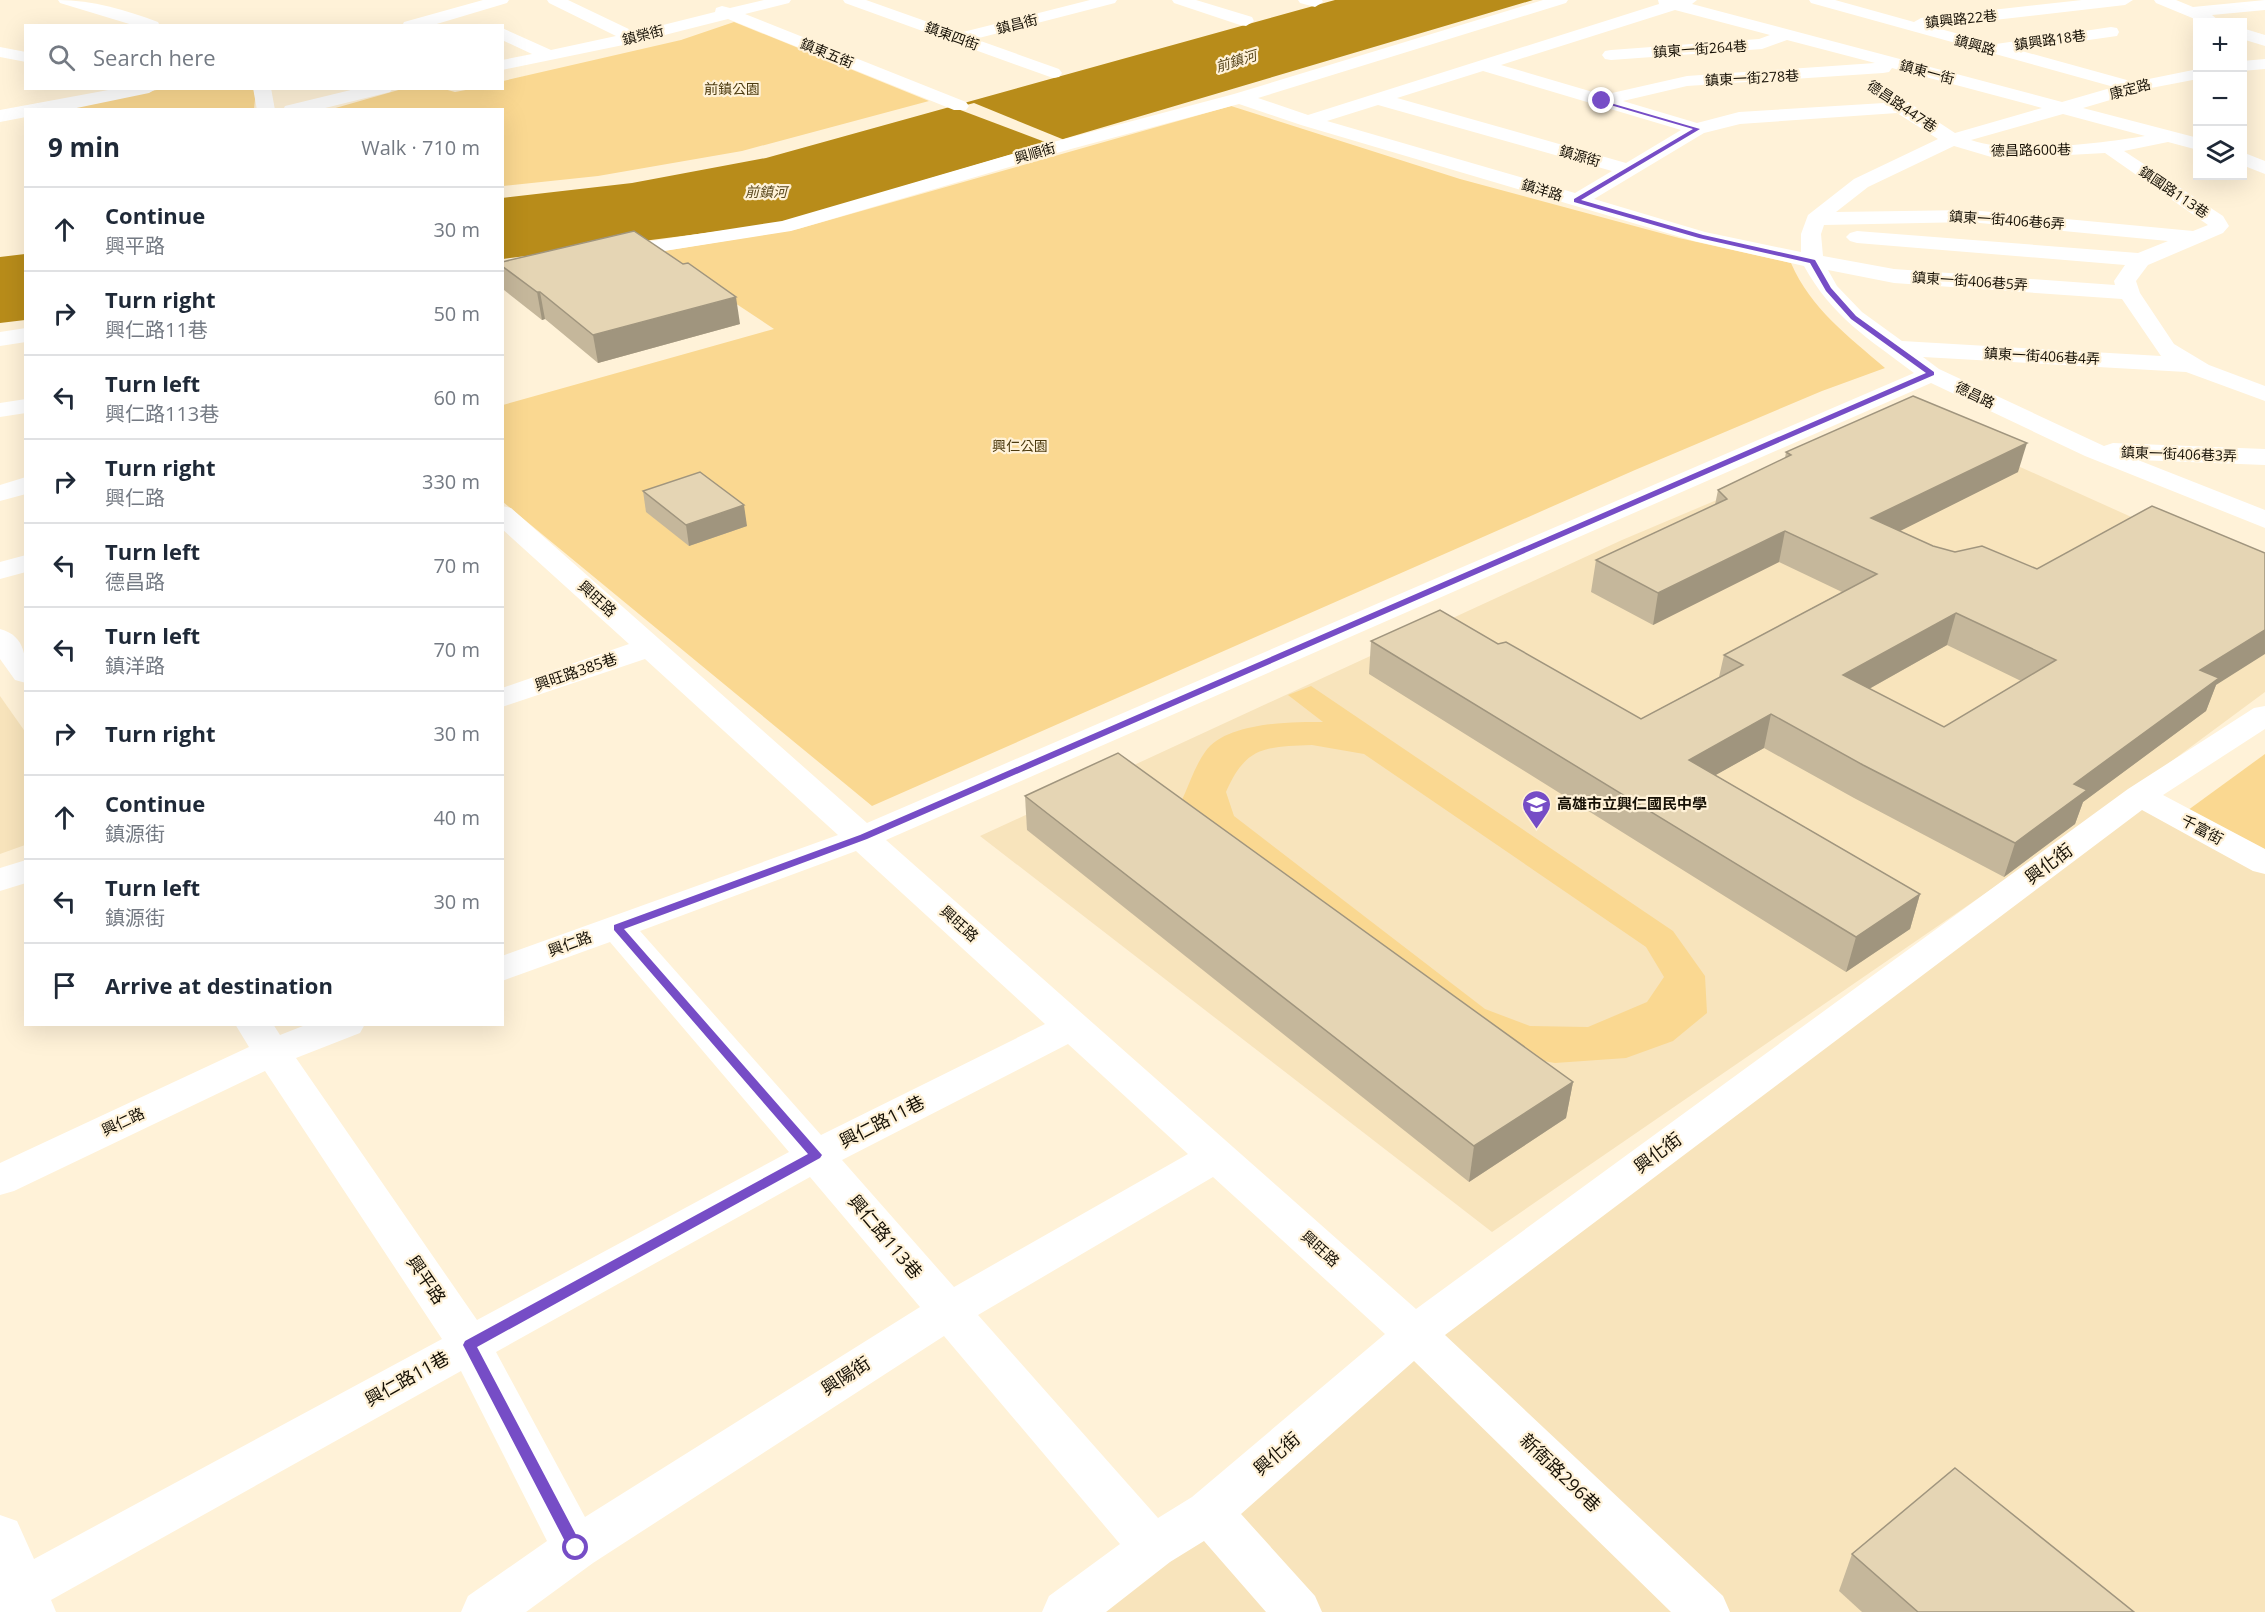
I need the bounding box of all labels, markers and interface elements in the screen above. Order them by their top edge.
street label: 鎮興路22巷 [1924,5,1998,32]
street label: 鎮昌街 [994,9,1040,38]
street label: 鎮東四街 [923,17,982,54]
map controls [2193,18,2247,180]
button: + [2193,18,2247,72]
street label: 鎮榮街 [620,20,666,49]
search box [24,24,504,90]
street label: 鎮興路18巷 [2013,25,2087,54]
street label: 鎮興路 [1952,30,1998,59]
street label: 鎮東五街 [798,33,857,72]
street label: 鎮東一街264巷 [1652,36,1748,61]
icon: search [45,41,78,74]
text: Search here [93,42,216,72]
water label: 前鎮河 [1213,44,1262,76]
street label: 鎮東一街 [1898,55,1957,88]
street label: 鎮東一街278巷 [1705,66,1799,89]
button: − [2193,72,2247,126]
street label: 康定路 [2107,74,2153,103]
street label: 德昌路447巷 [1864,75,1941,136]
park label: 前鎮公園 [704,79,760,98]
route end [1588,87,1614,113]
button: layers [2193,126,2247,180]
text: 9 min [48,129,120,165]
text: Walk · 710 m [361,134,480,161]
street label: 興順街 [1012,138,1058,167]
street label: 德昌路600巷 [1991,139,2071,160]
street label: 鎮源街 [1557,141,1603,170]
street label: 鎮國路113巷 [2136,161,2213,222]
street label: 鎮洋路 [1519,174,1565,205]
water label: 前鎮河 [745,182,790,201]
text: Continue [105,200,205,230]
street label: 鎮東一街406巷6弄 [1948,206,2066,233]
icon: ahead [48,213,81,246]
text: 30 m [433,216,480,243]
text: 興平路 [105,232,165,259]
street label: 鎮東一街406巷5弄 [1911,267,2029,294]
text: Turn right [105,284,216,314]
icon: right [48,297,81,330]
text: 50 m [433,300,480,327]
text: 興仁路11巷 [105,316,208,343]
street label: 鎮東一街406巷4弄 [1984,343,2100,368]
text: Turn left [105,368,200,398]
street label: 德昌路 [1952,377,1998,412]
icon: left [48,381,81,414]
text: 60 m [433,384,480,411]
text: 興仁路113巷 [105,400,219,427]
park label: 興仁公園 [992,436,1048,455]
street label: 鎮東一街406巷3弄 [2121,442,2237,465]
text: Turn right [105,452,216,482]
icon: right [48,465,81,498]
text: 330 m [422,468,480,495]
text: 興仁路 [105,484,165,511]
text: Turn left [105,536,200,566]
icon: left [48,549,81,582]
text: 70 m [433,552,480,579]
text: 德昌路 [105,568,165,595]
street label: 興旺路 [574,576,621,621]
text: Turn left [105,620,200,650]
icon: left [48,633,81,666]
text: 70 m [433,636,480,663]
street label: 興旺路385巷 [532,648,619,694]
text: 鎮洋路 [105,652,165,679]
icon: right [48,717,81,750]
text: Turn right [105,718,216,748]
text: 30 m [433,720,480,747]
text: Continue [105,788,205,818]
school or university icon: 高雄市立興仁國民中學 [1520,788,1552,830]
place label: 高雄市立興仁國民中學 [1557,793,1707,813]
icon: ahead [48,801,81,834]
text: 40 m [433,804,480,831]
street label: 千富街 [2178,810,2227,849]
text: 鎮源街 [105,820,165,847]
street label: 興化街 [2020,837,2077,889]
text: Turn left [105,872,200,902]
icon: left [48,885,81,918]
text: 30 m [433,888,480,915]
street label: 興旺路 [936,901,983,946]
text: 鎮源街 [105,904,165,931]
street label: 興仁路 [545,926,594,960]
icon: arrive [48,969,81,1002]
text: Arrive at destination [105,970,333,1000]
street label: 興仁路11巷 [835,1089,928,1153]
street label: 興仁路 [98,1103,147,1140]
street label: 興化街 [1629,1126,1686,1178]
street label: 興仁路113巷 [844,1189,928,1283]
street label: 興旺路 [1297,1226,1344,1271]
street label: 興平路 [402,1250,452,1309]
street label: 興仁路11巷 [360,1345,453,1411]
street label: 興陽街 [816,1350,875,1400]
street label: 興化街 [1248,1426,1305,1480]
street label: 新衙路296巷 [1515,1428,1606,1517]
route start [562,1534,588,1560]

